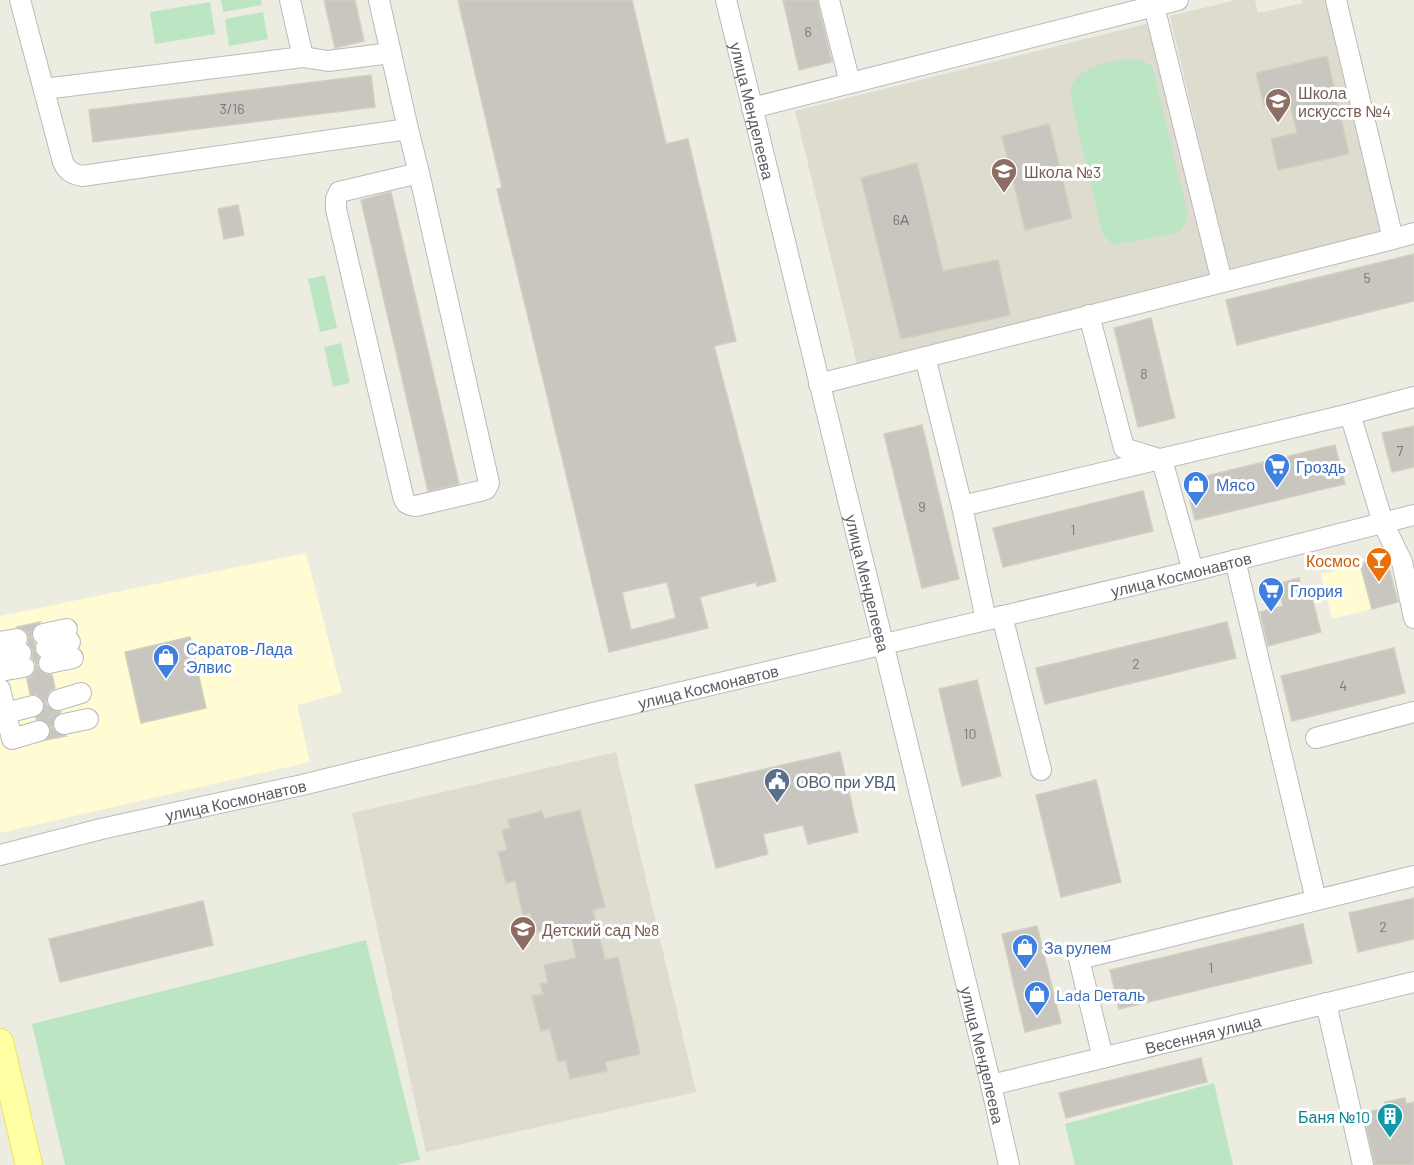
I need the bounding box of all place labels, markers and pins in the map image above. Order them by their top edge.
place label: Школа искусств №4 [1298,83,1391,120]
school or university icon: Школа искусств №4 [1263,86,1293,124]
school or university icon: Школа №3 [989,156,1019,194]
place label: Школа №3 [1024,162,1101,181]
supermarket icon: Гроздь [1262,451,1292,489]
place label: Гроздь [1296,457,1346,476]
shop icon: Мясо [1181,469,1211,507]
place label: Мясо [1216,475,1255,494]
bar icon: Космос [1364,545,1394,583]
place label: Космос [1306,551,1360,570]
supermarket icon: Глория [1256,575,1286,613]
place label: Глория [1290,581,1343,600]
place label: Саратов-Лада Элвис [186,639,293,676]
shop icon: Саратов-Лада Элвис [151,642,181,680]
public building icon: ОВО при УВД [762,766,792,804]
place label: ОВО при УВД [796,772,895,791]
school or university icon: Детский сад №8 [508,914,538,952]
place label: Детский сад №8 [542,920,659,939]
shop icon: За рулем [1010,932,1040,970]
place label: За рулем [1044,938,1111,957]
shop icon: Lada Dеталь [1022,979,1052,1017]
place label: Lada Dеталь [1056,985,1145,1004]
building icon: Баня №10 [1375,1101,1405,1139]
place label: Баня №10 [1298,1107,1370,1126]

